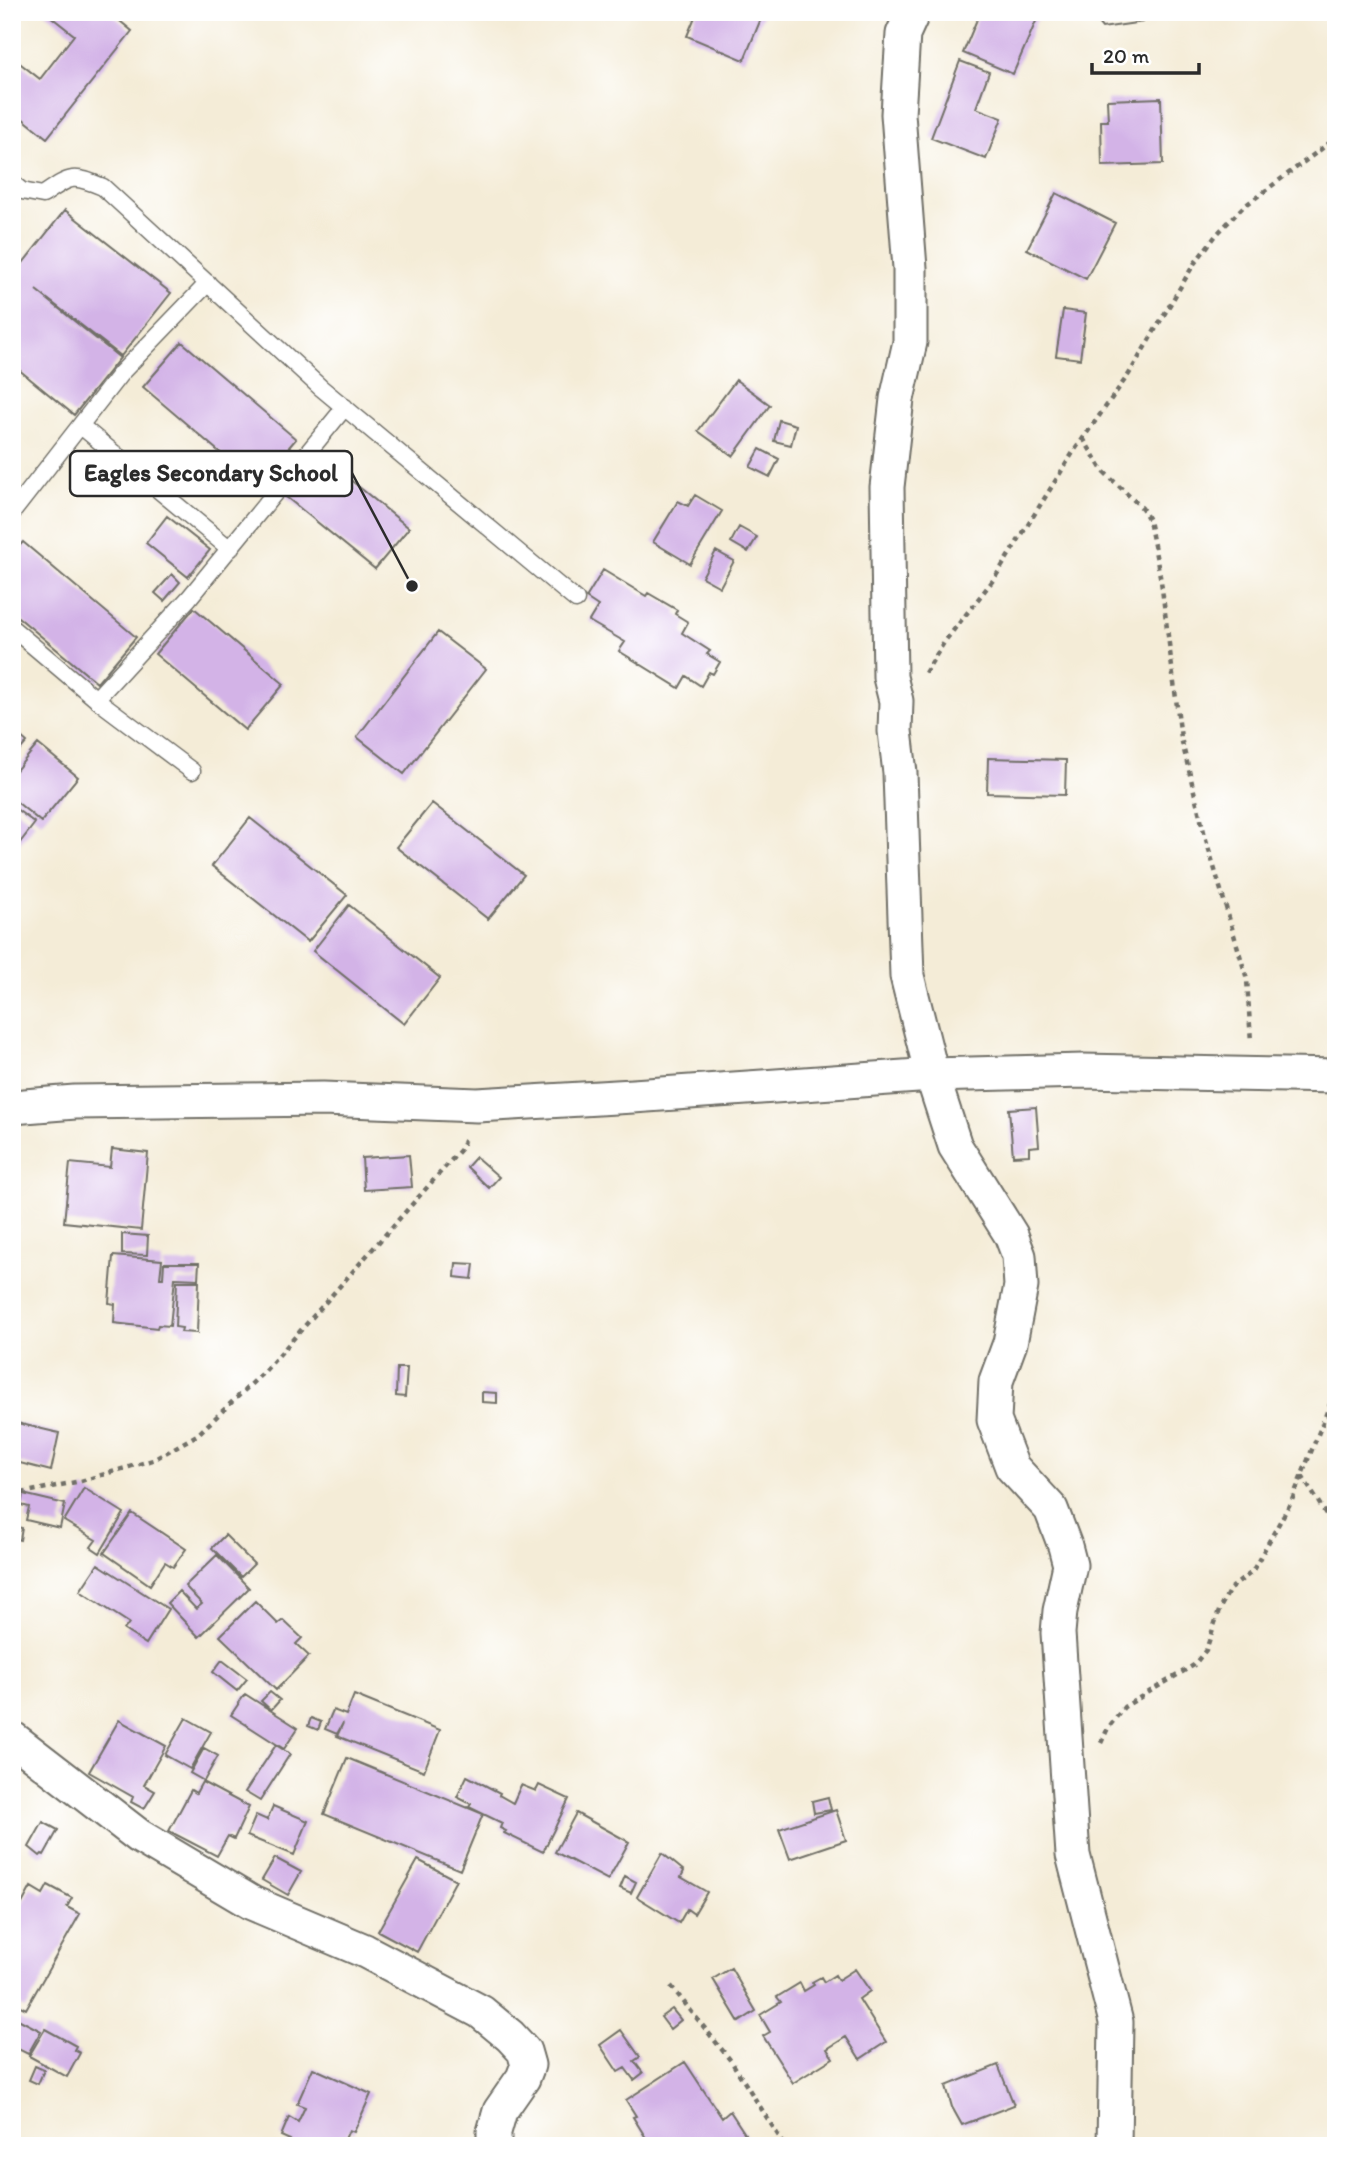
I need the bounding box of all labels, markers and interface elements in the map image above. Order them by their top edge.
scale bar [1092,32,1199,76]
text: 20 m [1103,43,1150,68]
callout: Eagles Secondary School [70,451,352,496]
text: Eagles Secondary School [84,458,338,488]

